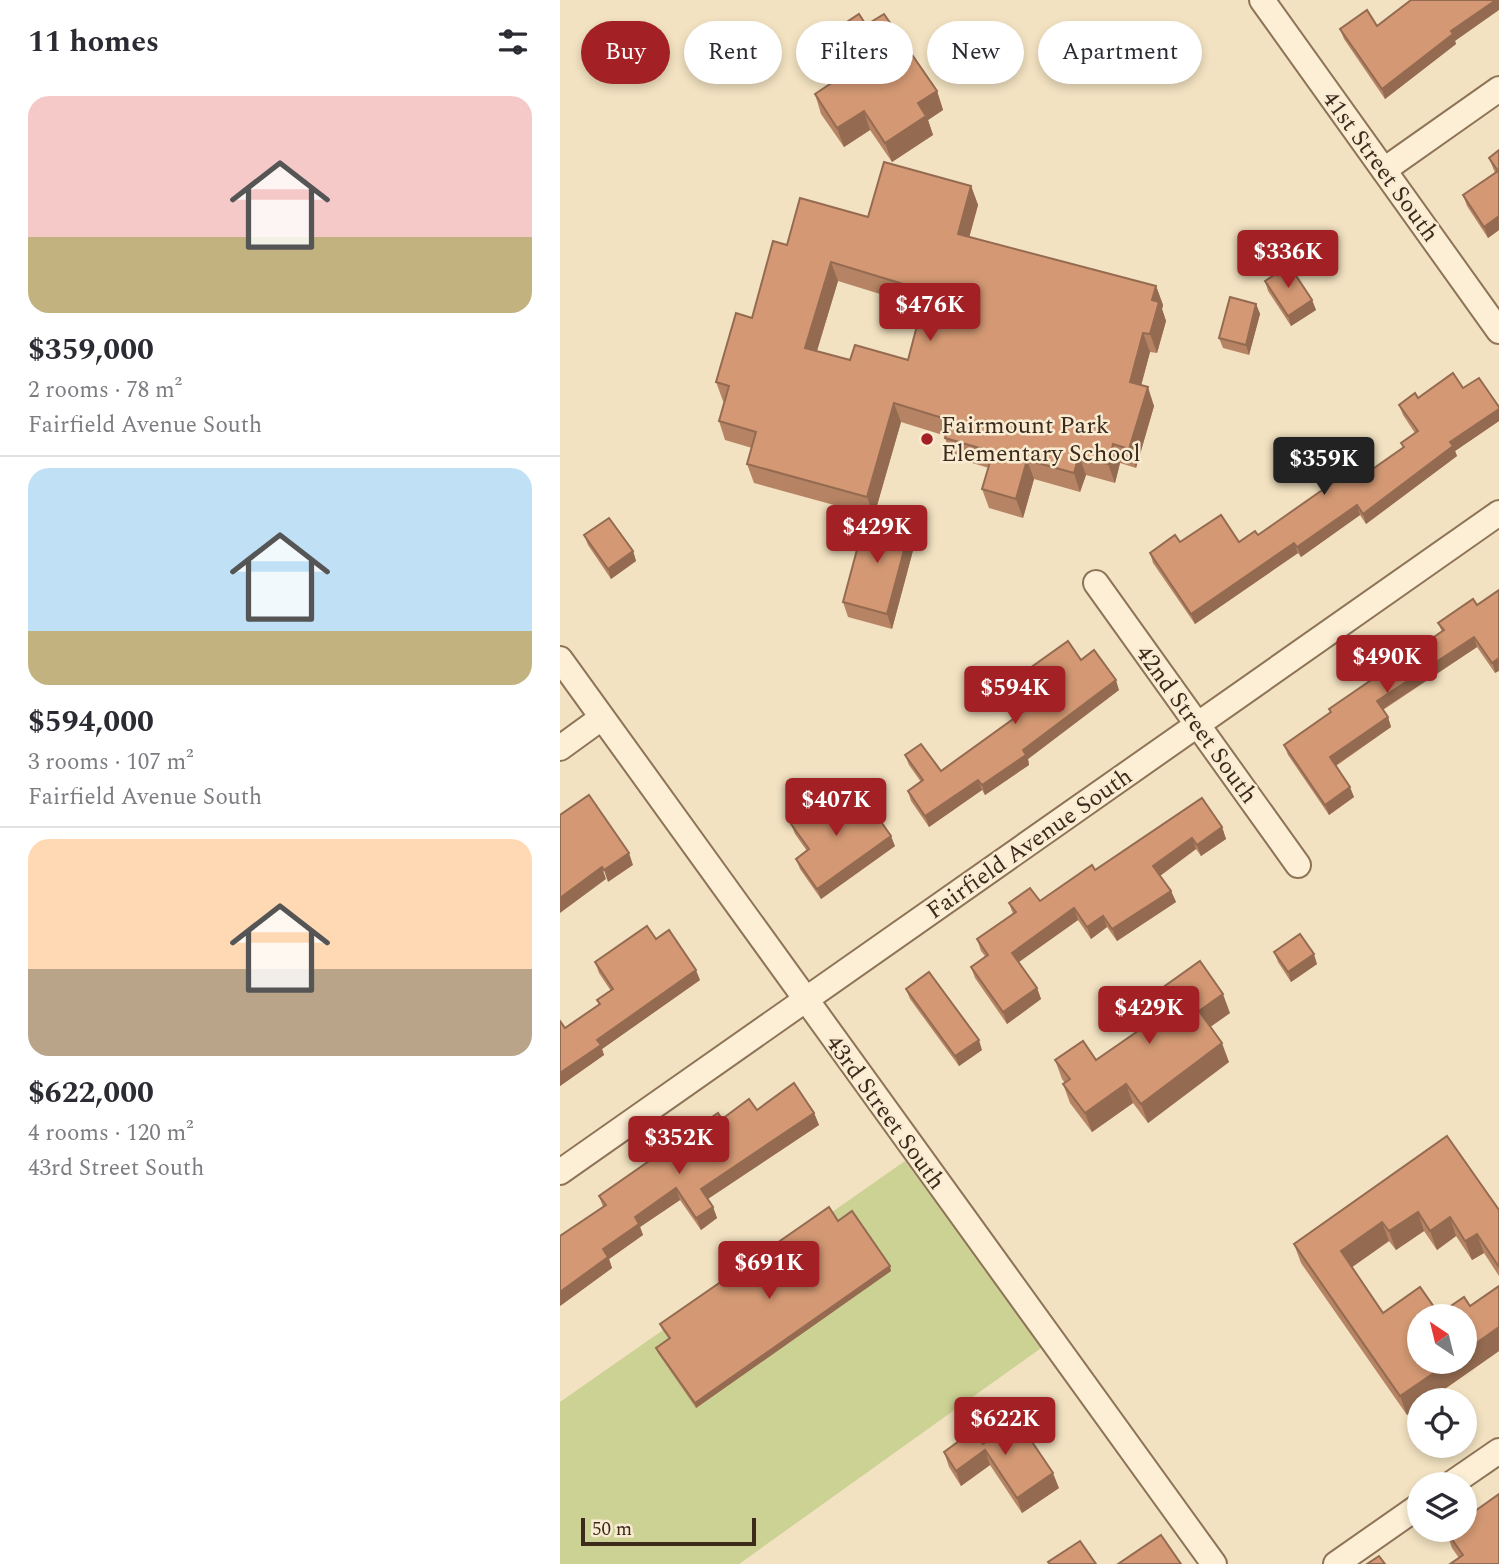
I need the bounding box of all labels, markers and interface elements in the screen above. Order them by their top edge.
text: 11 homes [28,19,159,65]
chip: Buy [581,21,670,84]
chip: Rent [684,21,782,84]
chip: Filters [796,21,913,84]
chip: New [927,21,1024,84]
chip: Apartment [1038,21,1202,84]
icon: filters [494,23,532,61]
street label: 41st Street South [1313,83,1448,250]
icon: home [217,142,343,268]
pin: $336K [1239,230,1337,290]
text: $336K [1253,235,1323,270]
pin: $476K [881,284,979,343]
text: $476K [895,288,965,323]
text: $359,000 [28,327,154,373]
text: 2 rooms · 78 m² [28,373,182,408]
text: Fairfield Avenue South [28,408,262,443]
place label: Fairmount Park Elementary School [941,408,1141,472]
marker: Fairmount Park Elementary School [919,431,935,447]
pin: $359K [1275,438,1373,497]
text: $359K [1289,442,1359,477]
pin: $429K [828,505,926,565]
text: $429K [842,510,912,545]
icon: home [217,514,343,640]
pin: $490K [1338,636,1436,695]
street label: 42nd Street South [1126,638,1266,811]
text: $490K [1352,640,1422,675]
pin: $594K [966,666,1064,726]
text: $594K [980,671,1050,706]
text: $594,000 [28,699,154,745]
text: 3 rooms · 107 m² [28,745,194,780]
street label: Fairfield Avenue South [919,759,1140,929]
pin: $407K [787,778,885,838]
text: Fairfield Avenue South [28,780,262,815]
text: $407K [801,783,871,818]
icon: home [217,885,343,1011]
pin: $429K [1100,986,1198,1046]
text: $429K [1114,991,1184,1026]
street label: 43rd Street South [817,1028,954,1198]
text: $622,000 [28,1070,154,1116]
text: 4 rooms · 120 m² [28,1116,194,1151]
pin: $352K [630,1116,728,1176]
text: $352K [644,1121,714,1156]
text: 43rd Street South [28,1151,204,1186]
pin: $691K [720,1242,818,1301]
text: $691K [734,1246,804,1281]
north arrow [1407,1304,1477,1374]
map controls [1407,1304,1477,1542]
button: locate [1407,1388,1477,1458]
pin: $622K [956,1398,1054,1457]
text: $622K [970,1402,1040,1437]
button: layers [1407,1472,1477,1542]
scale bar [581,1515,756,1547]
text: 50 m [592,1515,632,1544]

